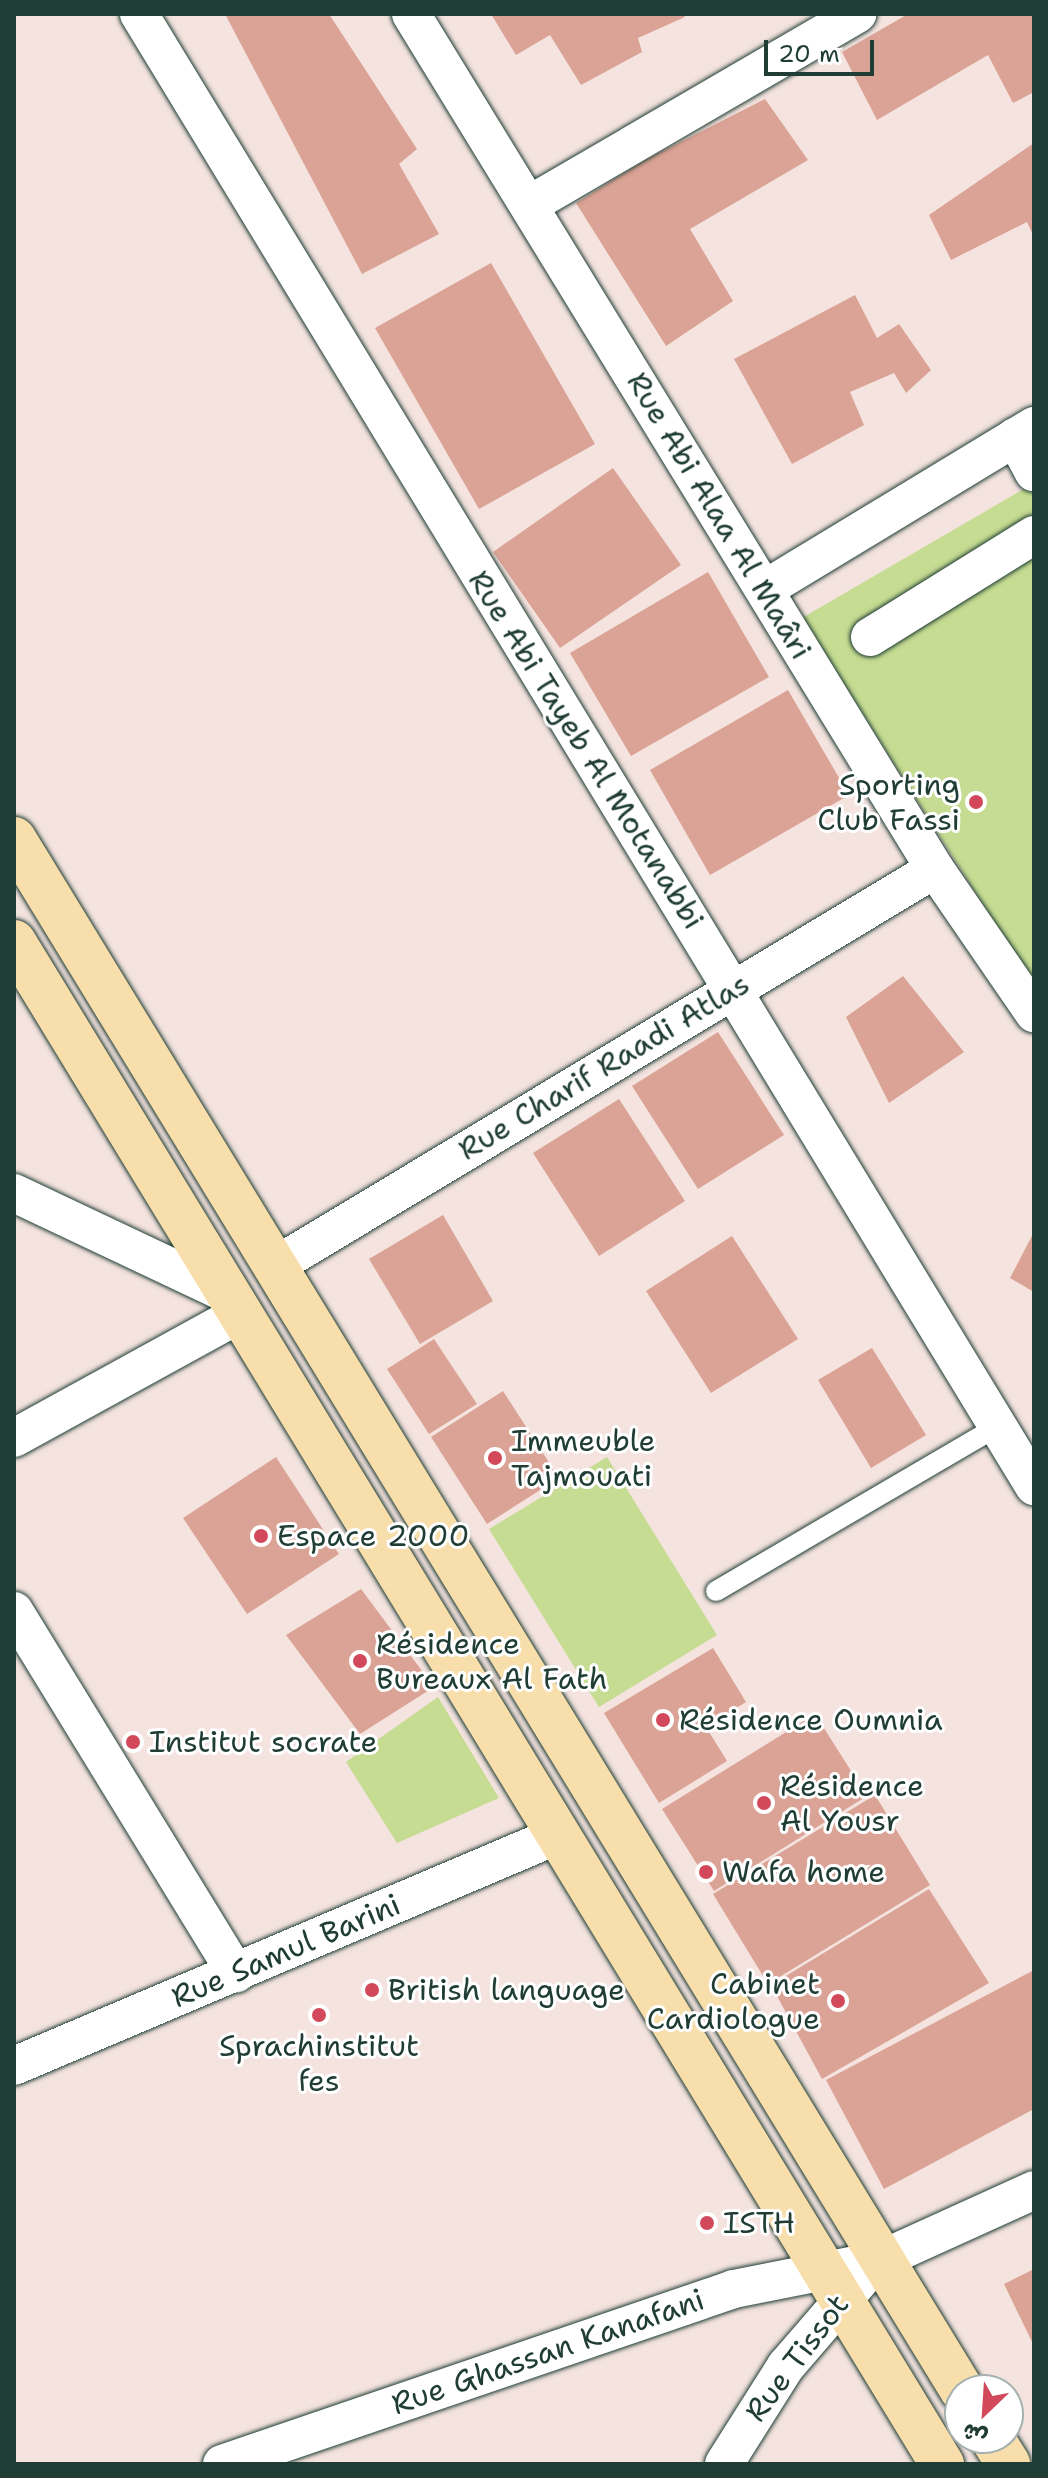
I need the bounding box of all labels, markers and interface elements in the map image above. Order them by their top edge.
scale bar [768,24,878,74]
text: 20 m [778,38,840,70]
street label: Rue Abi Alaa Al Maâri [619,366,819,666]
street label: Rue Abi Tayeb Al Motanabbi [461,564,711,936]
place label: Sporting Club Fassi [817,767,960,838]
marker: Sporting Club Fassi [967,793,985,811]
street label: Rue Charif Raadi Atlas [452,966,756,1168]
place label: Immeuble Tajmouati [511,1423,656,1494]
marker: Immeuble Tajmouati [486,1449,504,1467]
place label: Espace 2000 [277,1518,469,1554]
marker: Espace 2000 [252,1527,270,1545]
place label: Résidence Bureaux Al Fath [376,1626,608,1696]
marker: Résidence Bureaux Al Fath [351,1652,369,1670]
place label: Résidence Oumnia [679,1702,943,1738]
marker: Résidence Oumnia [654,1711,672,1729]
place label: Institut socrate [149,1724,378,1760]
marker: Institut socrate [124,1733,142,1751]
place label: Résidence Al Yousr [780,1768,924,1838]
marker: Résidence Al Yousr [755,1794,773,1812]
place label: Wafa home [722,1854,885,1890]
marker: Wafa home [697,1863,715,1881]
street label: Rue Samul Barini [166,1887,406,2015]
place label: Cabinet Cardiologue [647,1966,820,2036]
place label: British language [388,1972,625,2008]
marker: British language [363,1981,381,1999]
marker: Cabinet Cardiologue [827,1990,849,2012]
marker: Sprachinstitut fes [310,2006,328,2024]
place label: Sprachinstitut fes [219,2028,419,2098]
place label: ISTH [723,2205,795,2241]
marker: ISTH [698,2214,716,2232]
street label: Rue Ghassan Kanafani [387,2282,709,2422]
street label: Rue Tissot [738,2287,856,2429]
north arrow [944,2374,1024,2454]
text: ش [957,2416,992,2453]

